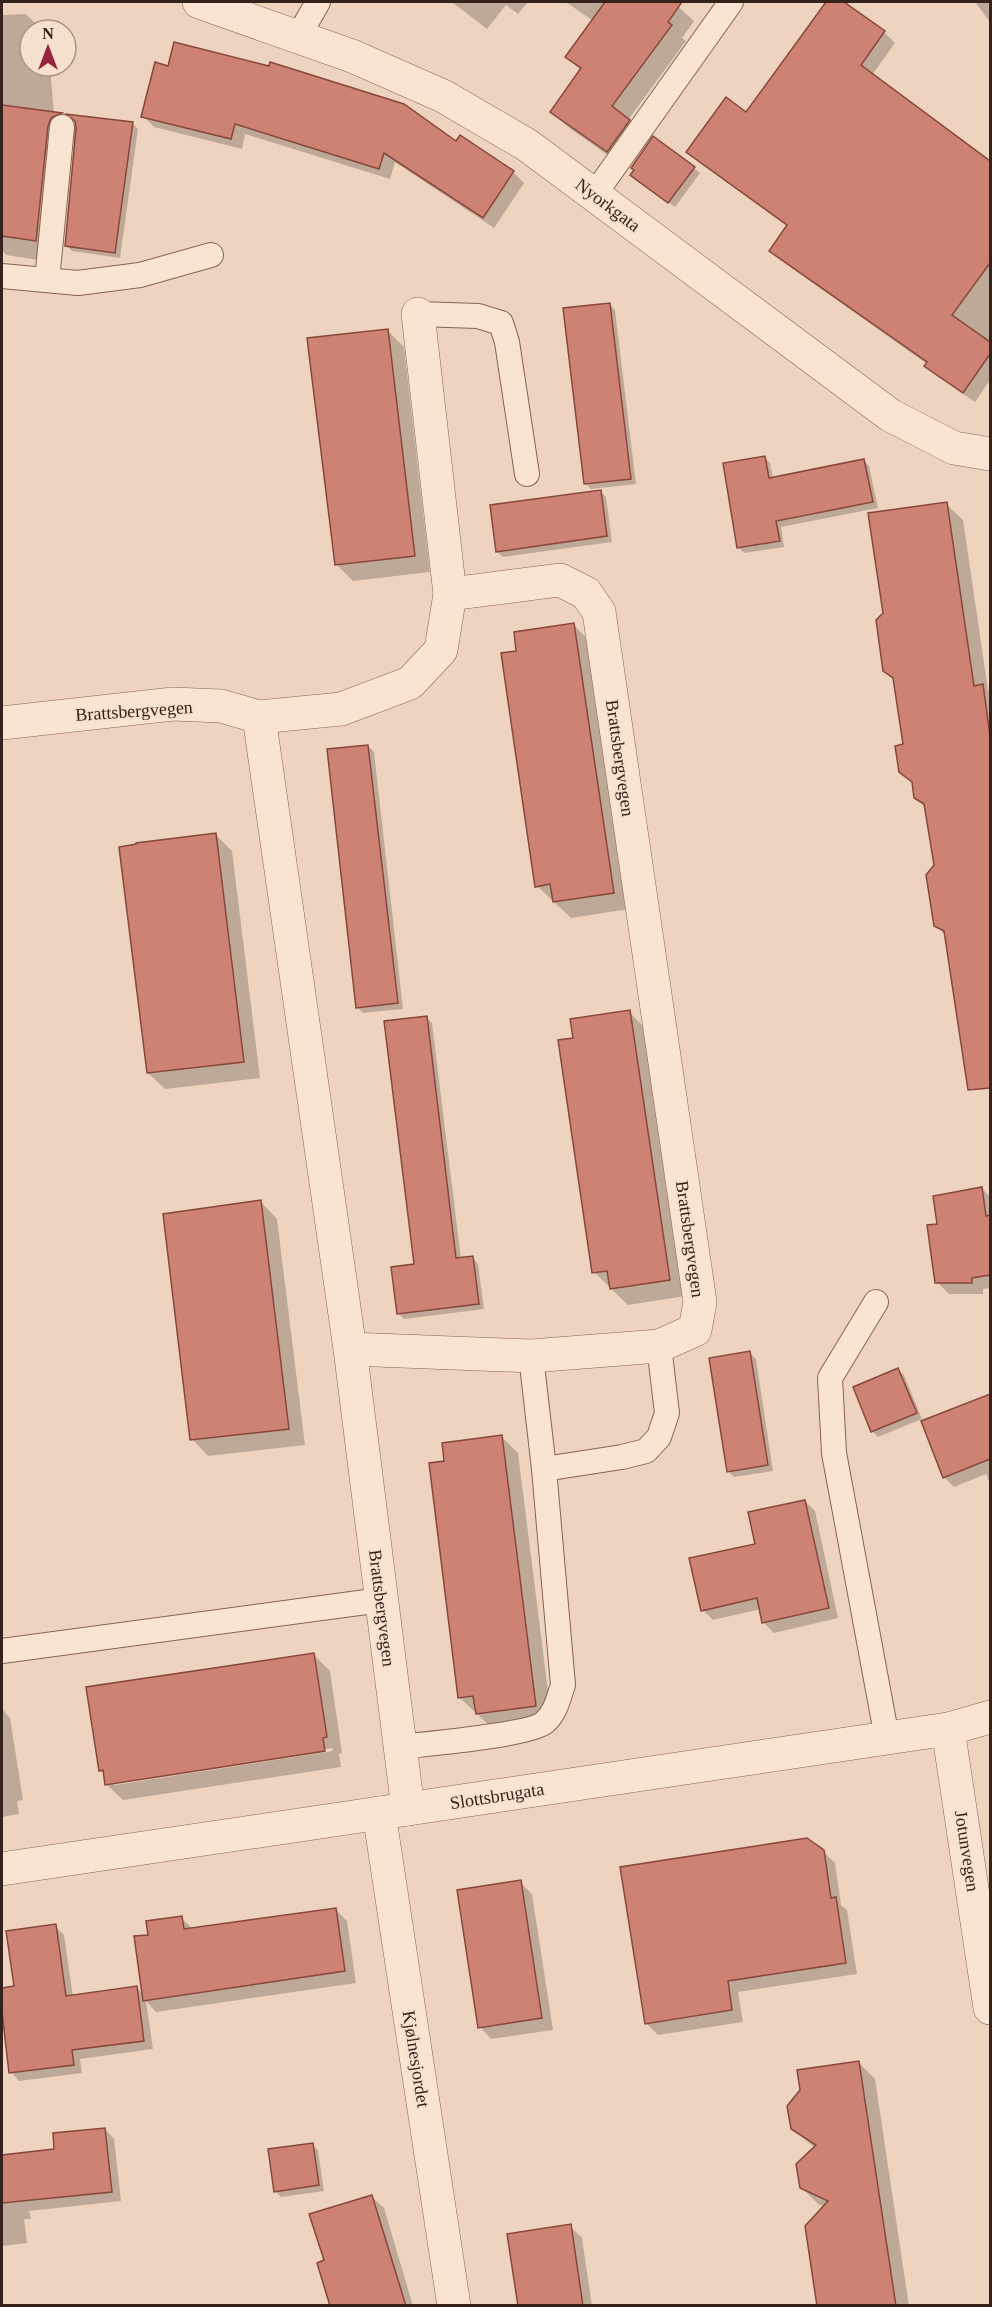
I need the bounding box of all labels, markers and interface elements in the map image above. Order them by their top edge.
north arrow [18,18,78,78]
text: N [42,25,54,42]
street label: Nyorkgata [572,174,644,236]
street label: Brattsbergvegen [75,697,193,725]
street label: Brattsbergvegen [602,698,638,818]
street label: Brattsbergvegen [672,1179,708,1299]
street label: Brattsbergvegen [365,1548,399,1668]
street label: Slottsbrugata [449,1779,545,1813]
street label: Jotunvegen [951,1809,983,1893]
street label: Kjølnesjordet [398,2009,434,2109]

